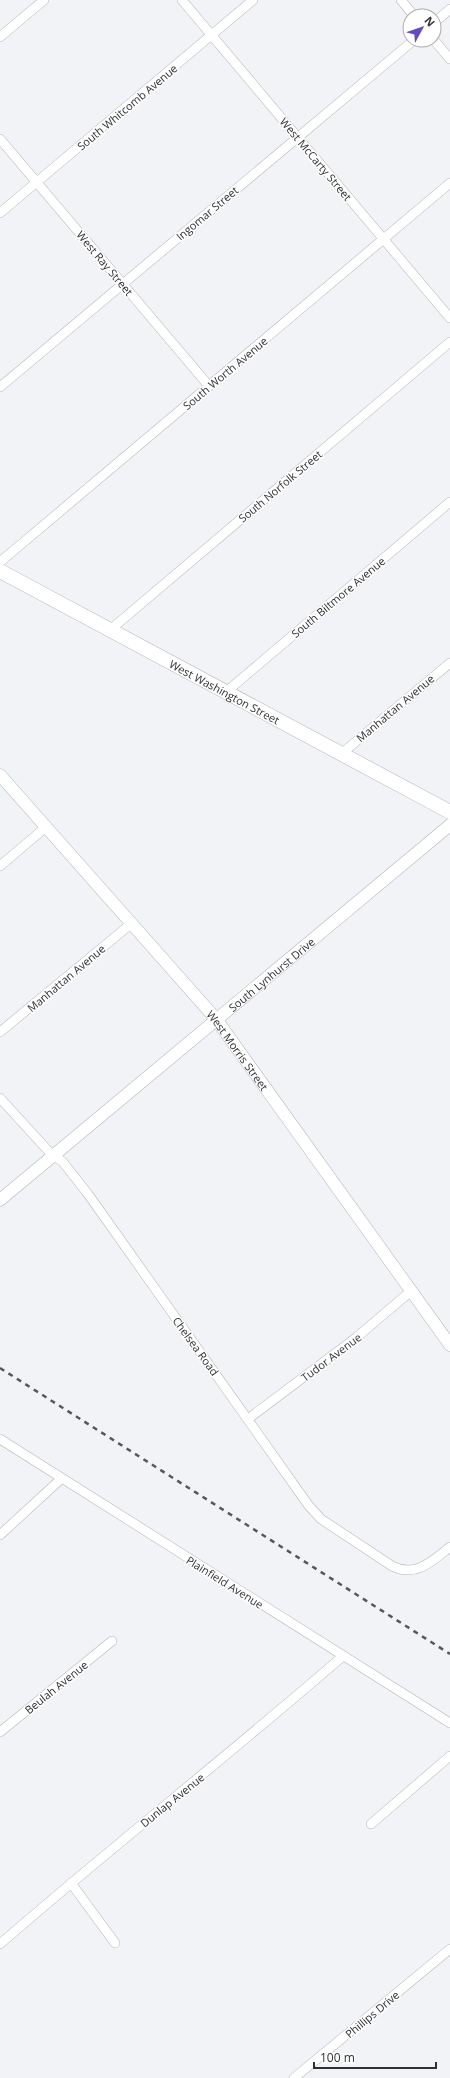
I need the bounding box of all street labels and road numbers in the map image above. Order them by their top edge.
street label: South Whitcomb Avenue [74,61,180,153]
street label: West McCarty Street [277,114,355,204]
street label: Ingomar Street [173,183,241,243]
street label: West Ray Street [73,227,137,299]
street label: South Worth Avenue [180,333,270,413]
street label: South Norfolk Street [235,447,325,525]
street label: South Biltmore Avenue [288,553,388,641]
street label: West Washington Street [167,656,283,727]
street label: Manhattan Avenue [353,671,437,745]
street label: South Lynhurst Drive [225,934,317,1014]
street label: Manhattan Avenue [24,941,108,1015]
street label: West Morris Street [204,1007,272,1093]
street label: Chelsea Road [170,1314,222,1378]
street label: Tudor Avenue [298,1329,364,1385]
street label: Plainfield Avenue [184,1552,266,1612]
street label: Beulah Avenue [21,1657,91,1717]
street label: Dunlap Avenue [137,1770,207,1830]
street label: Phillips Drive [342,1987,402,2041]

